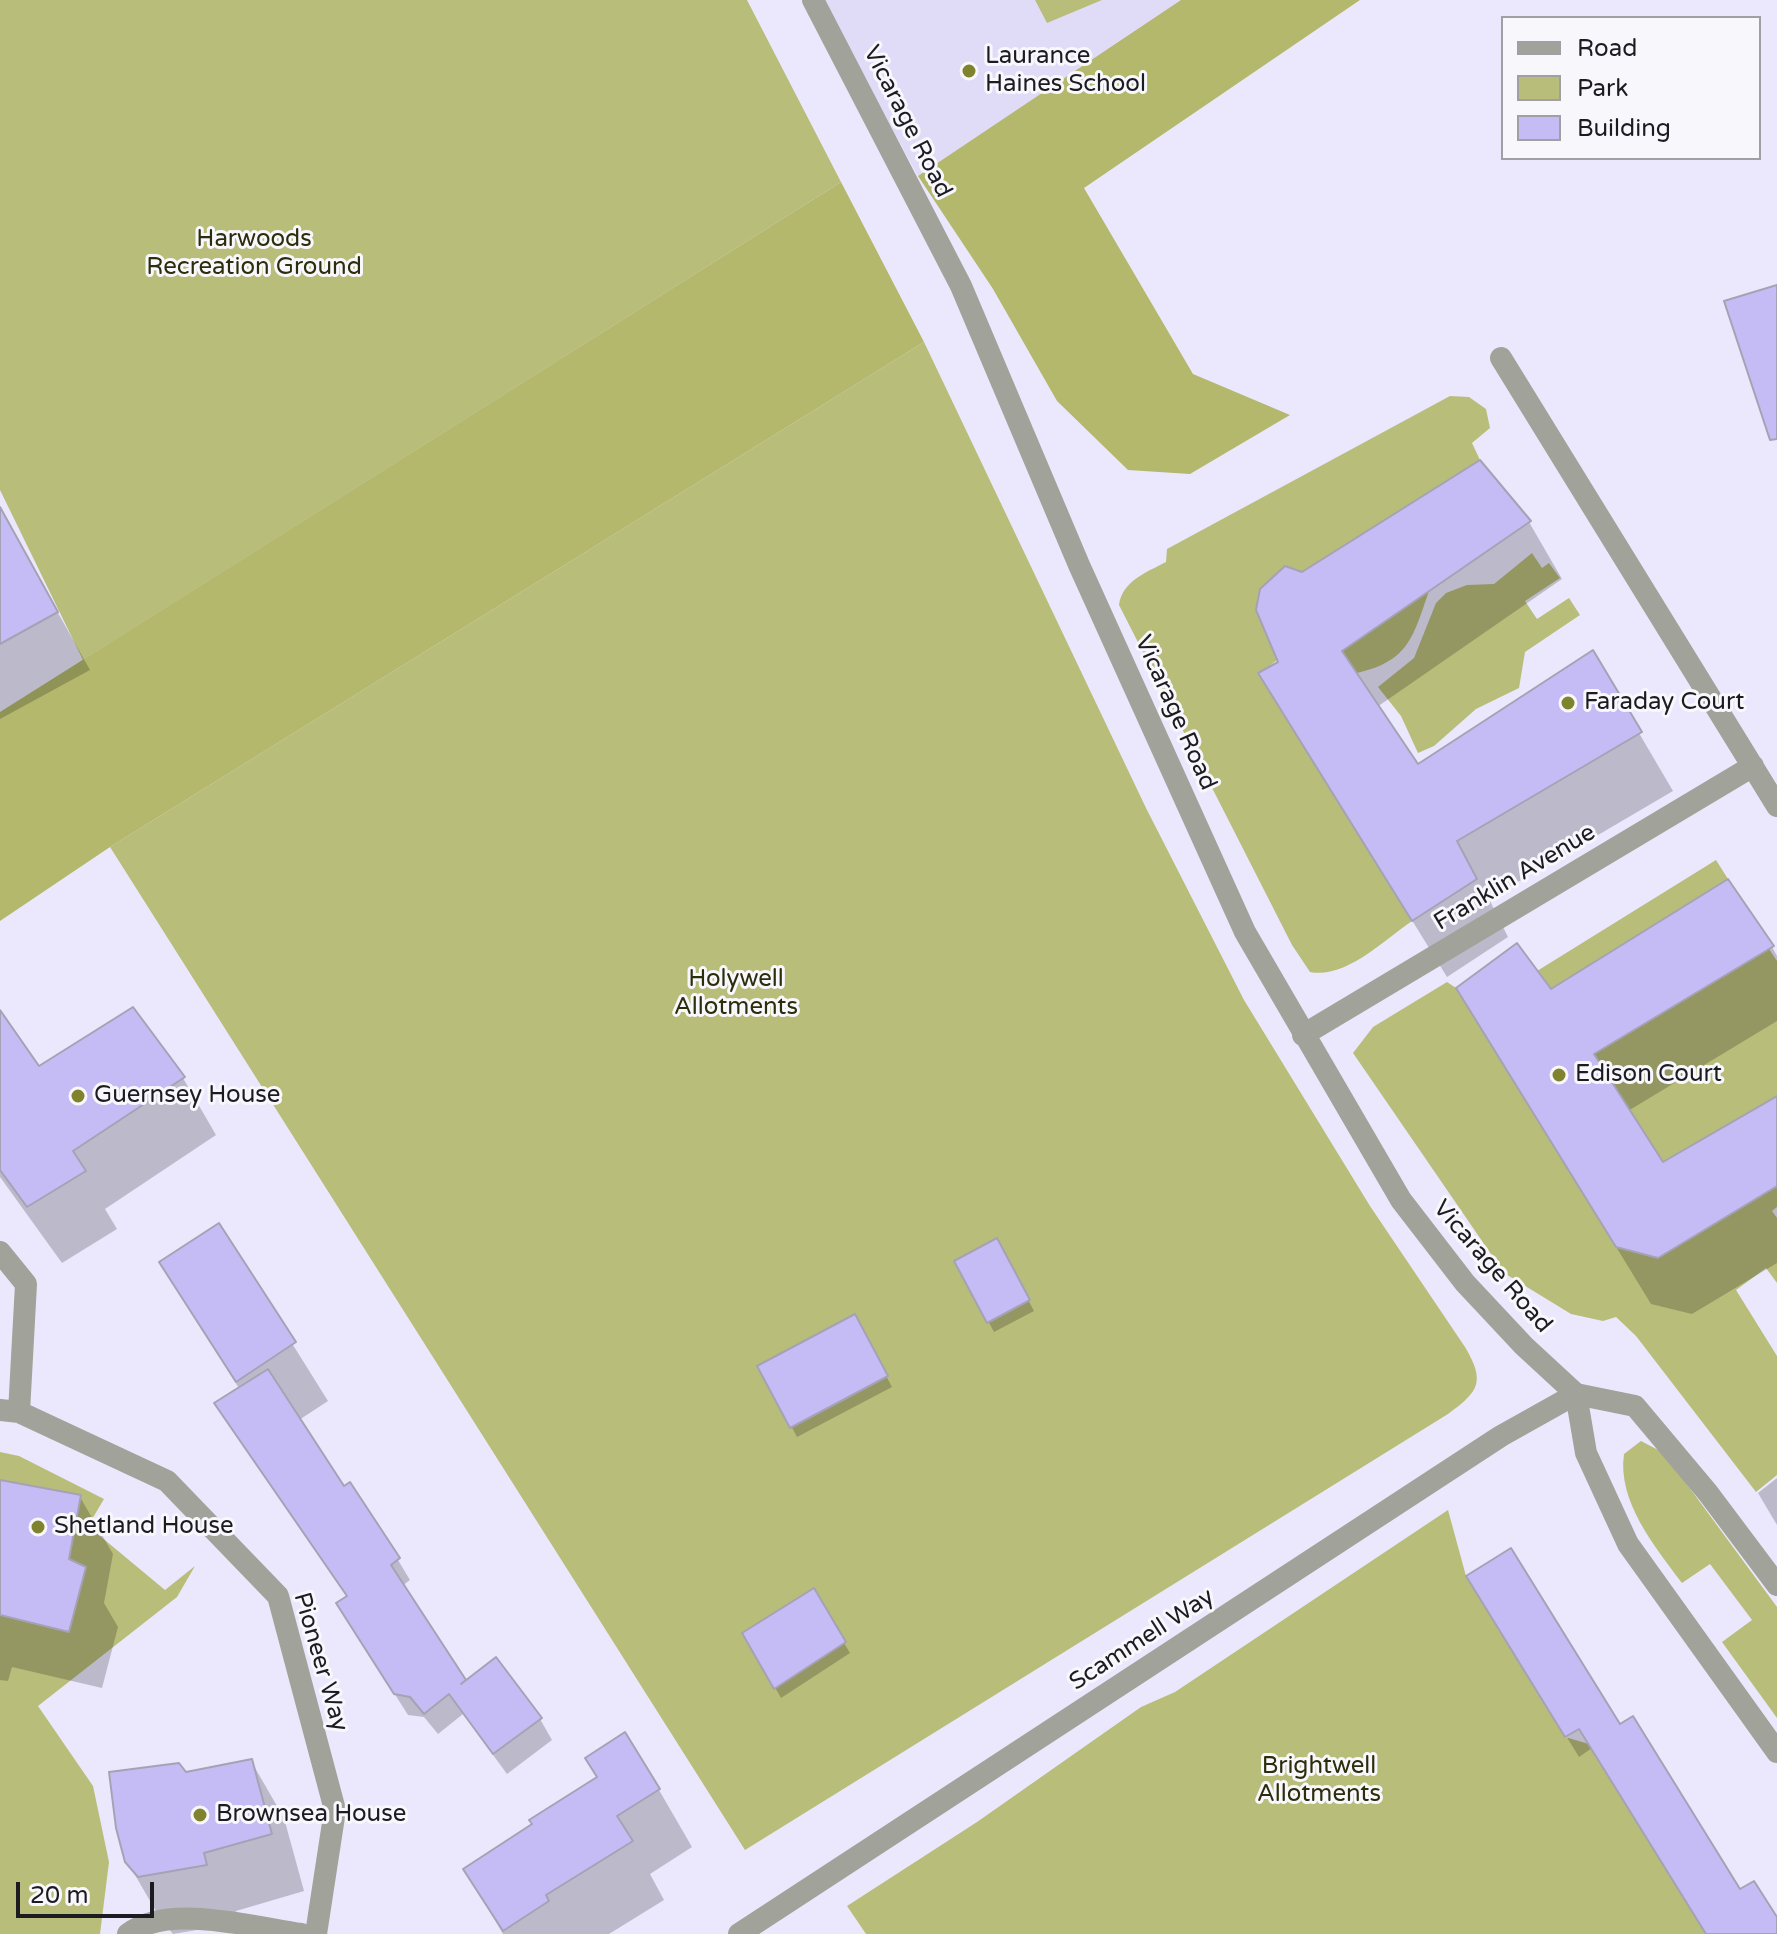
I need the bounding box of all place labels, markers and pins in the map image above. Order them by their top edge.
place label: Laurance Haines School [985,43,1146,99]
marker: Laurance Haines School [960,62,978,80]
place label: Faraday Court [1584,689,1744,717]
marker: Faraday Court [1559,694,1577,712]
place label: Edison Court [1575,1061,1722,1089]
marker: Edison Court [1550,1066,1568,1084]
place label: Guernsey House [94,1082,280,1110]
marker: Guernsey House [69,1087,87,1105]
place label: Shetland House [54,1513,234,1541]
marker: Shetland House [29,1518,47,1536]
place label: Brownsea House [216,1801,406,1829]
marker: Brownsea House [191,1806,209,1824]

